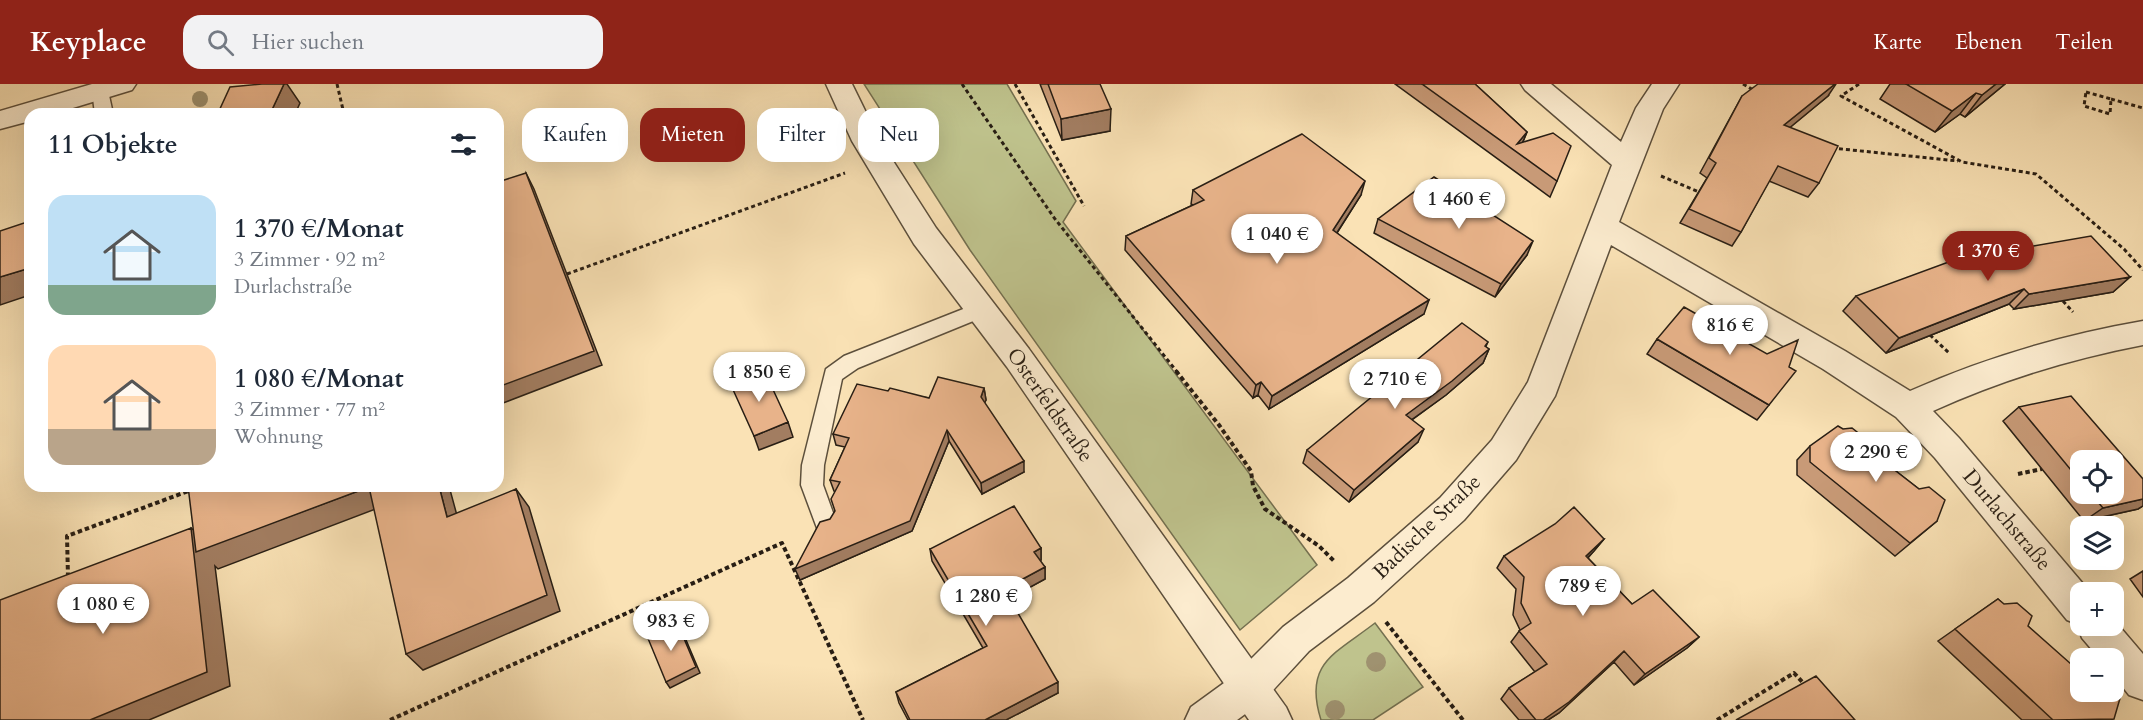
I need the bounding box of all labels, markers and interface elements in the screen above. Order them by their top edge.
search box [183,15,603,69]
text: Keyplace [30,23,147,61]
icon: search [204,26,237,59]
text: Hier suchen [252,27,364,57]
text: Karte [1874,28,1922,57]
text: Ebenen [1955,28,2022,57]
text: Teilen [2055,28,2113,57]
chip: Kaufen [522,108,628,162]
chip: Mieten [640,108,745,162]
chip: Filter [757,108,846,162]
chip: Neu [858,108,939,162]
text: 11 Objekte [48,127,178,162]
icon: filters [447,128,480,161]
pin: 1 460 € [1404,179,1514,230]
text: 1 460 € [1427,185,1491,212]
text: 1 370 €/Monat [234,211,404,246]
pin: 1 040 € [1222,214,1332,265]
icon: home [96,219,168,291]
text: 1 040 € [1245,220,1309,247]
pin: 1 370 € [1933,231,2043,282]
text: 1 370 € [1956,237,2020,264]
text: 3 Zimmer · 92 m² [234,246,385,273]
text: Durlachstraße [234,273,352,300]
pin: 816 € [1688,305,1772,356]
text: 816 € [1706,311,1754,338]
street label: Osterfeldstraße [1000,342,1100,468]
pin: 1 850 € [704,352,814,403]
text: 1 850 € [727,358,791,385]
pin: 2 710 € [1340,359,1450,410]
text: 1 080 €/Monat [234,361,404,396]
text: 2 710 € [1363,365,1427,392]
icon: home [96,369,168,441]
text: 3 Zimmer · 77 m² [234,396,385,423]
text: Wohnung [234,423,323,450]
pin: 2 290 € [1821,432,1931,483]
text: 2 290 € [1844,438,1908,465]
map controls [2070,450,2124,702]
button: locate [2070,450,2124,504]
street label: Durlachstraße [1956,463,2058,577]
street label: Badische Straße [1367,468,1487,586]
button: layers [2070,516,2124,570]
pin: 789 € [1541,566,1625,617]
text: 789 € [1559,572,1607,599]
pin: 1 280 € [931,576,1041,627]
text: 1 280 € [954,582,1018,609]
button: + [2070,582,2124,636]
pin: 1 080 € [48,584,158,635]
text: 1 080 € [71,590,135,617]
pin: 983 € [629,601,713,652]
text: 983 € [647,607,695,634]
button: − [2070,648,2124,702]

